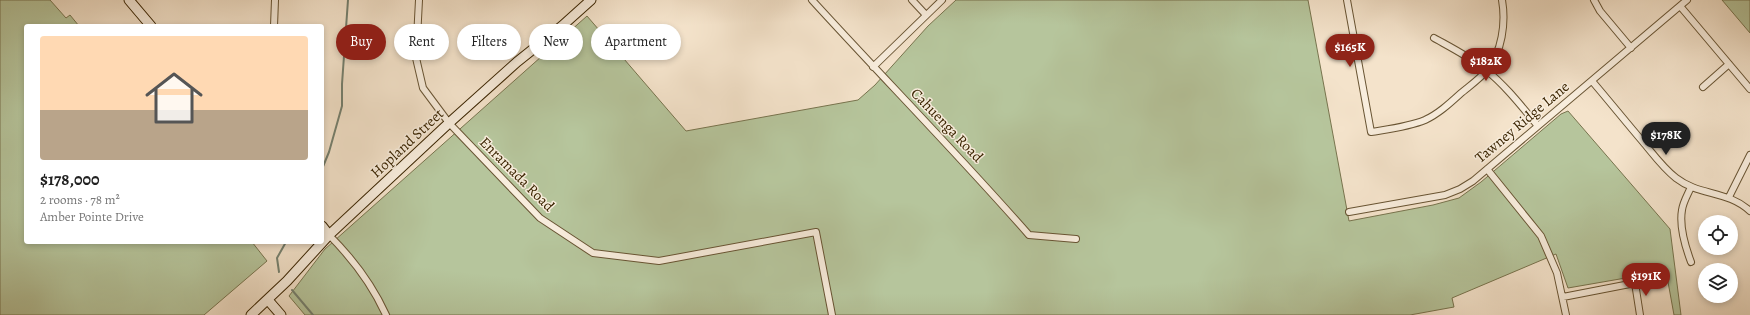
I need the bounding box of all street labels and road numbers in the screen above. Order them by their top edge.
street label: Tawney Ridge Lane [1471,76,1574,167]
street label: Cahuenga Road [906,84,988,167]
street label: Hopland Street [366,104,448,182]
street label: Enramada Road [475,132,559,216]

